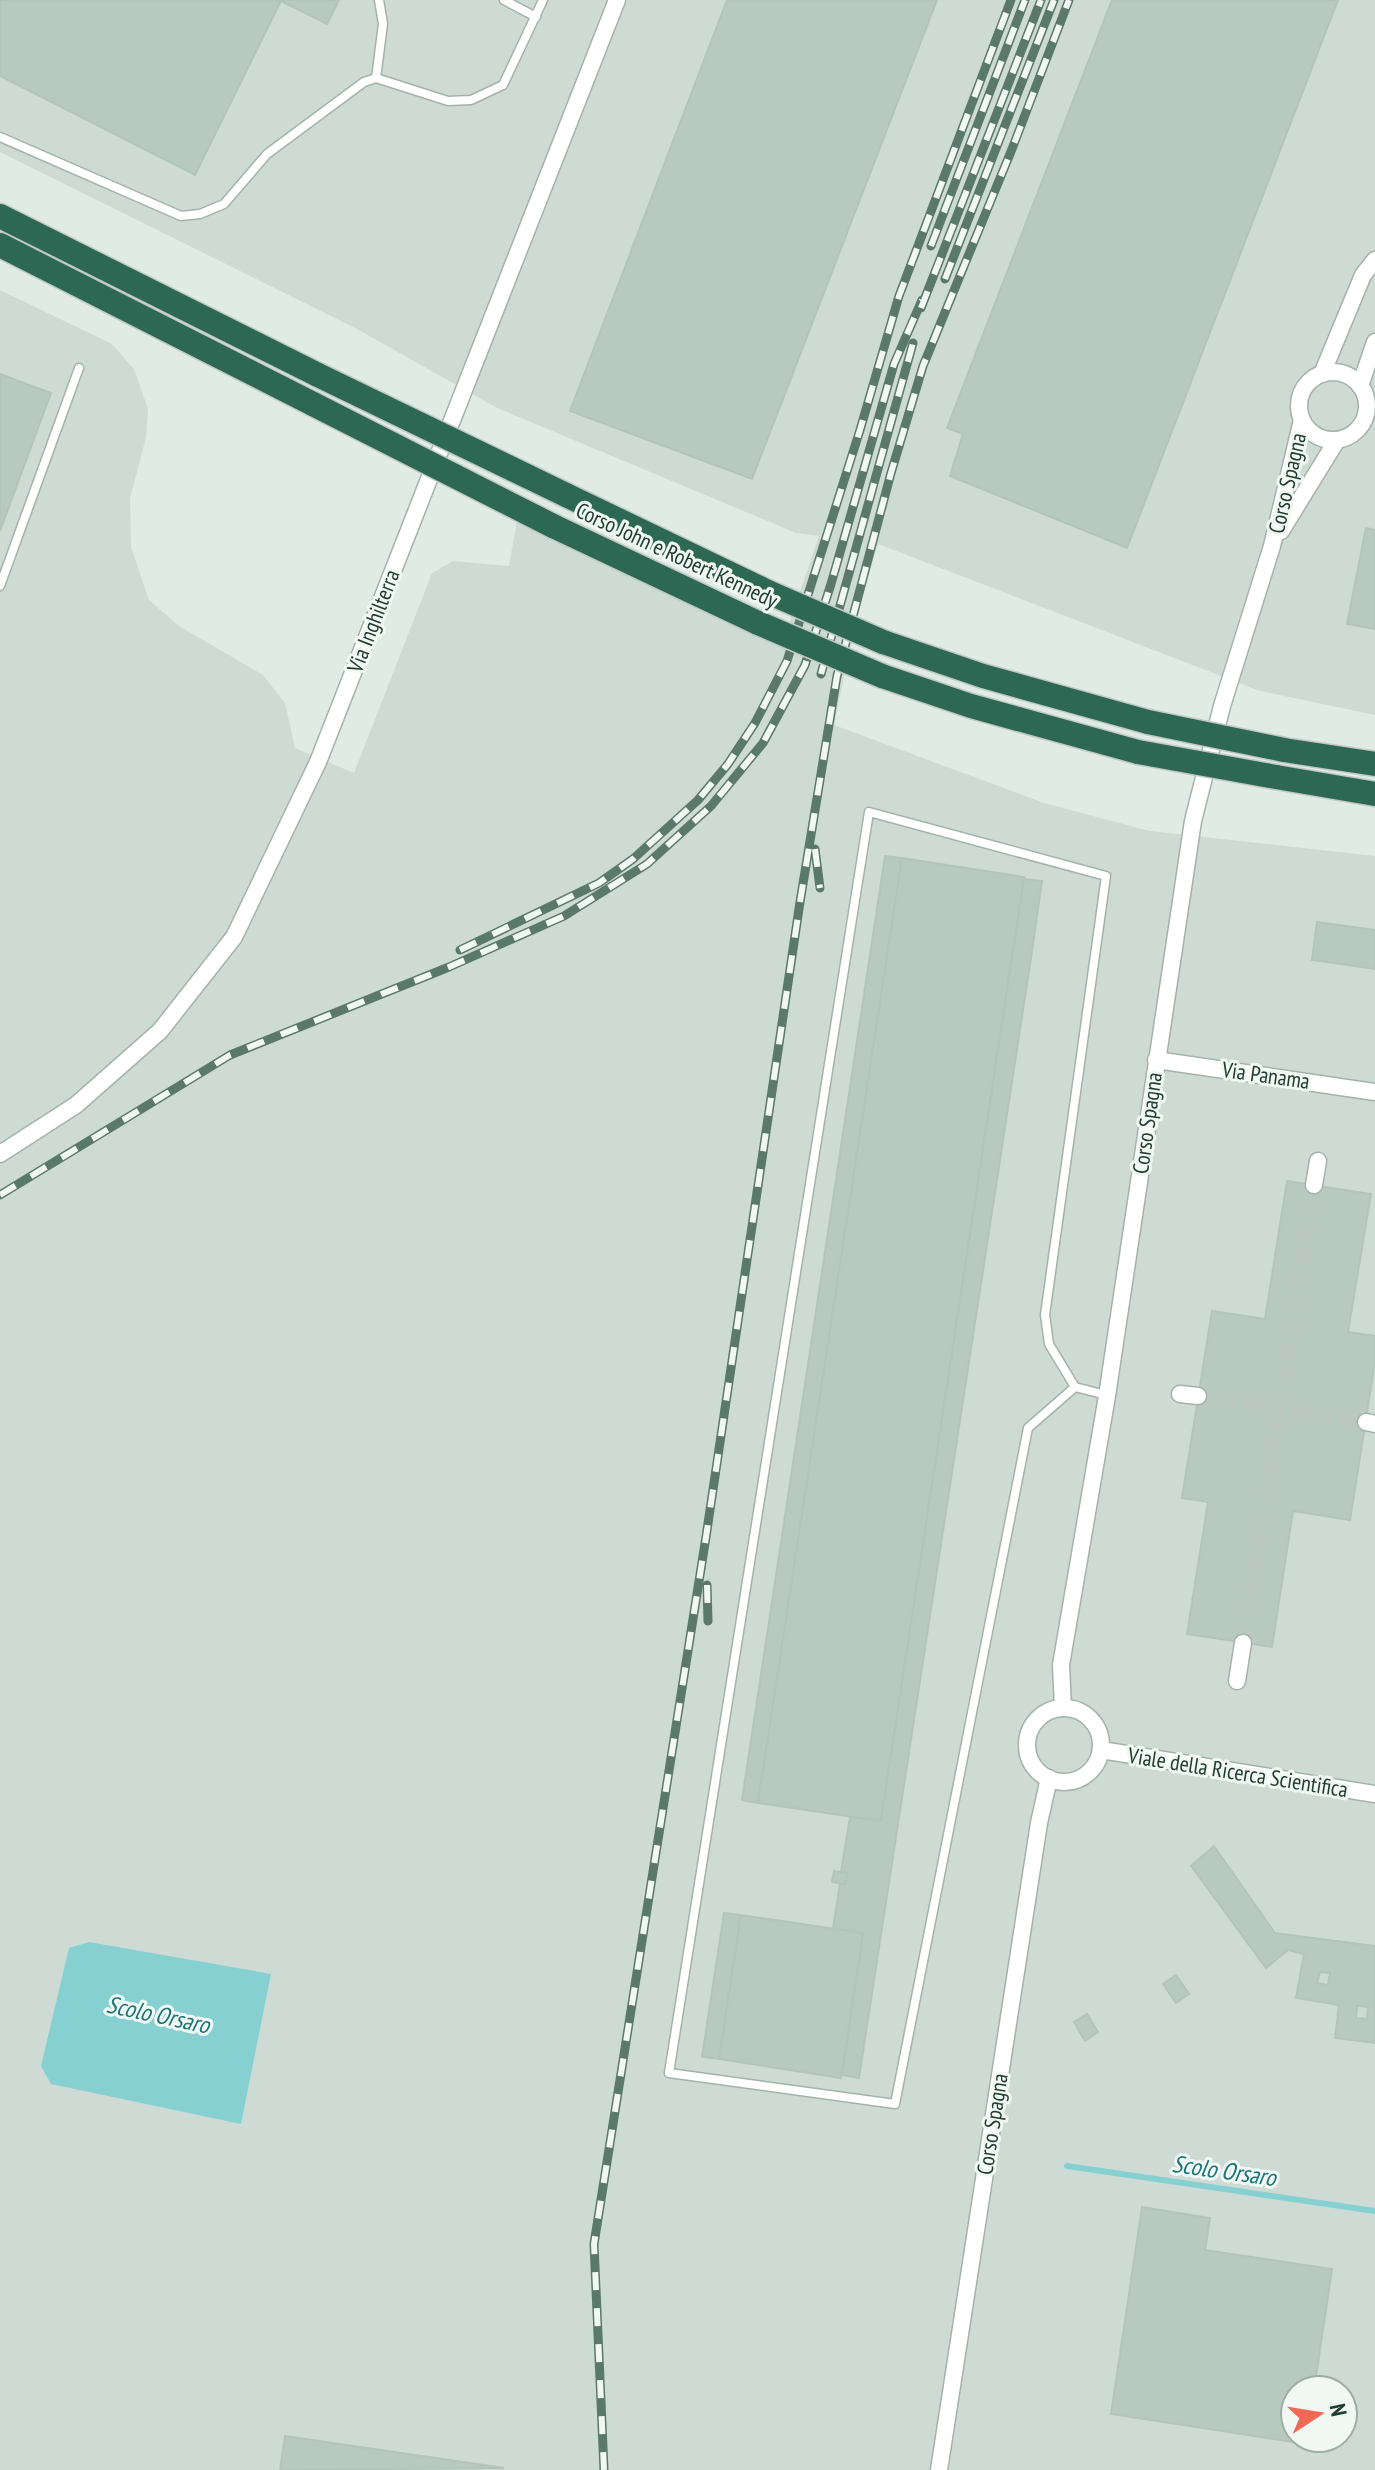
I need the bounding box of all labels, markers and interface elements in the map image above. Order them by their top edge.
street label: Corso Spagna [1262,430,1312,536]
street label: Corso John e Robert Kennedy [572,496,783,614]
street label: Via Inghilterra [340,566,405,677]
street label: Via Panama [1219,1055,1312,1095]
street label: Corso Spagna [1126,1070,1168,1176]
street label: Viale della Ricerca Scientifica [1125,1741,1350,1803]
water label: Scolo Orsaro [104,1989,214,2041]
street label: Corso Spagna [970,2071,1014,2177]
water label: Scolo Orsaro [1170,2148,1279,2193]
north arrow [1279,2374,1359,2454]
text: N [1324,2401,1353,2419]

